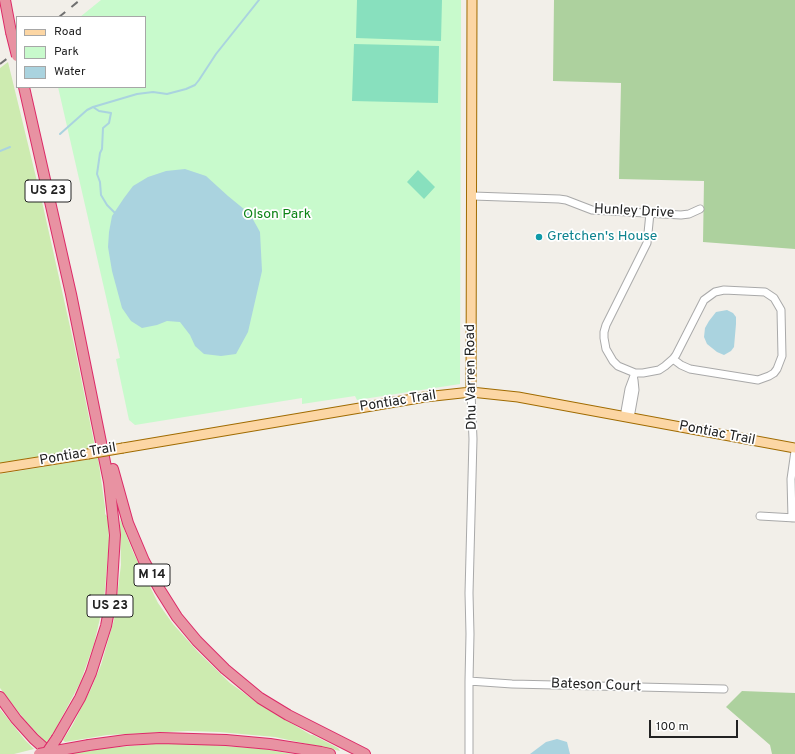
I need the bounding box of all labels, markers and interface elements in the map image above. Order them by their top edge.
legend [16,16,146,88]
text: Road [54,24,82,40]
text: Park [54,44,79,60]
text: Water [54,64,86,80]
road number: US 23 [25,180,71,202]
street label: Hunley Drive [593,202,675,222]
park label: Olson Park [243,207,311,223]
place label: Gretchen's House [547,229,657,245]
marker: Gretchen's House [534,232,544,242]
street label: Dhu Varren Road [463,324,481,430]
street label: Pontiac Trail [358,388,438,416]
street label: Pontiac Trail [677,418,757,450]
street label: Pontiac Trail [38,440,118,470]
road number: M 14 [134,564,170,586]
road number: US 23 [87,595,133,617]
street label: Bateson Court [551,676,641,696]
scale bar [651,712,740,738]
text: 100 m [656,719,689,735]

